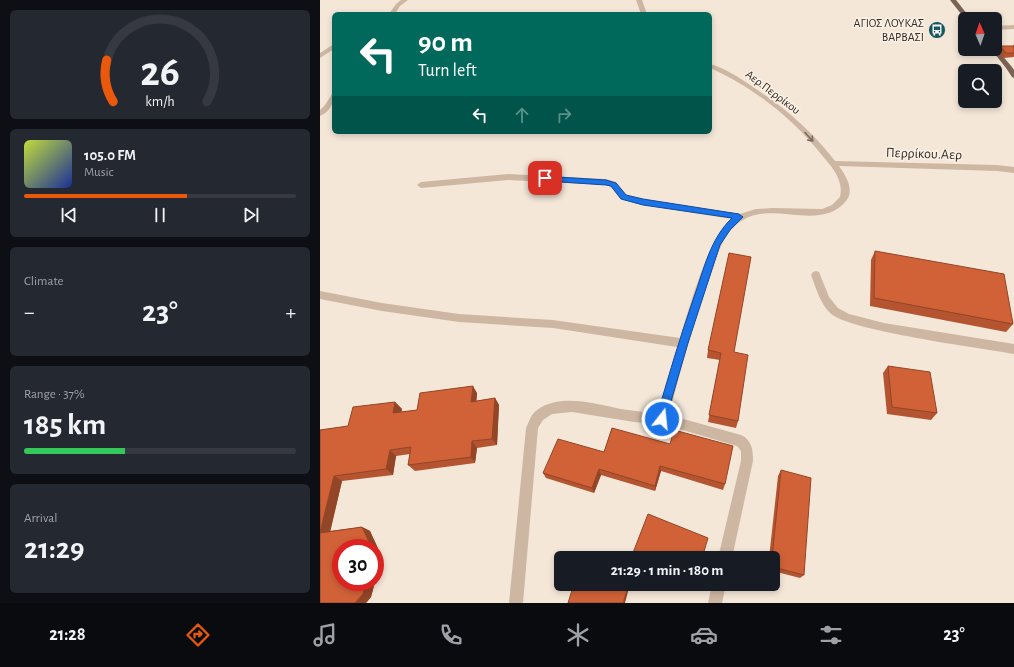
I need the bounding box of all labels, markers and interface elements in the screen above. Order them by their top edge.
north arrow [958,12,1002,56]
map controls [958,12,1002,108]
place label: ΑΓΙΟΣ ΛΟΥΚΑΣ ΒΑΡΒΑΣΙ [854,17,924,43]
bus stop icon: ΑΓΙΟΣ ΛΟΥΚΑΣ ΒΑΡΒΑΣΙ [927,20,947,40]
icon: left [352,28,404,80]
text: 90 m [418,29,473,57]
text: 26 [140,52,180,93]
text: Turn left [418,62,477,80]
button: search [958,64,1002,108]
street label: Αερ.Περρίκου [743,68,803,116]
text: km/h [145,95,175,109]
icon: left [469,104,491,126]
icon: ahead [511,104,533,126]
icon: right [553,104,575,126]
one-way arrow [804,132,814,142]
street label: Περρίκου.Αερ [886,146,962,162]
text: 105.0 FM [84,148,136,163]
pin [528,161,562,195]
text: Music [84,166,114,179]
icon: arrive [534,167,556,189]
icon: previous [58,204,80,226]
icon: pause [149,204,171,226]
icon: next [240,204,262,226]
text: Climate [24,275,63,288]
text: 23° [142,297,178,327]
text: − [24,301,35,323]
text: + [285,301,296,323]
text: Range · 37% [24,388,85,401]
position arrow [641,398,683,440]
text: 185 km [24,410,106,440]
text: Arrival [24,512,57,525]
text: 21:29 [24,534,84,564]
speed limit sign: 30 [332,539,384,591]
text: 21:29 · 1 min · 180 m [611,563,723,578]
icon: directions [184,621,212,649]
icon: music [311,621,339,649]
icon: phone [437,621,465,649]
icon: climate [564,621,592,649]
icon: car [690,621,718,649]
icon: filters [817,621,845,649]
text: 21:28 [49,626,86,644]
text: 23° [943,626,965,644]

